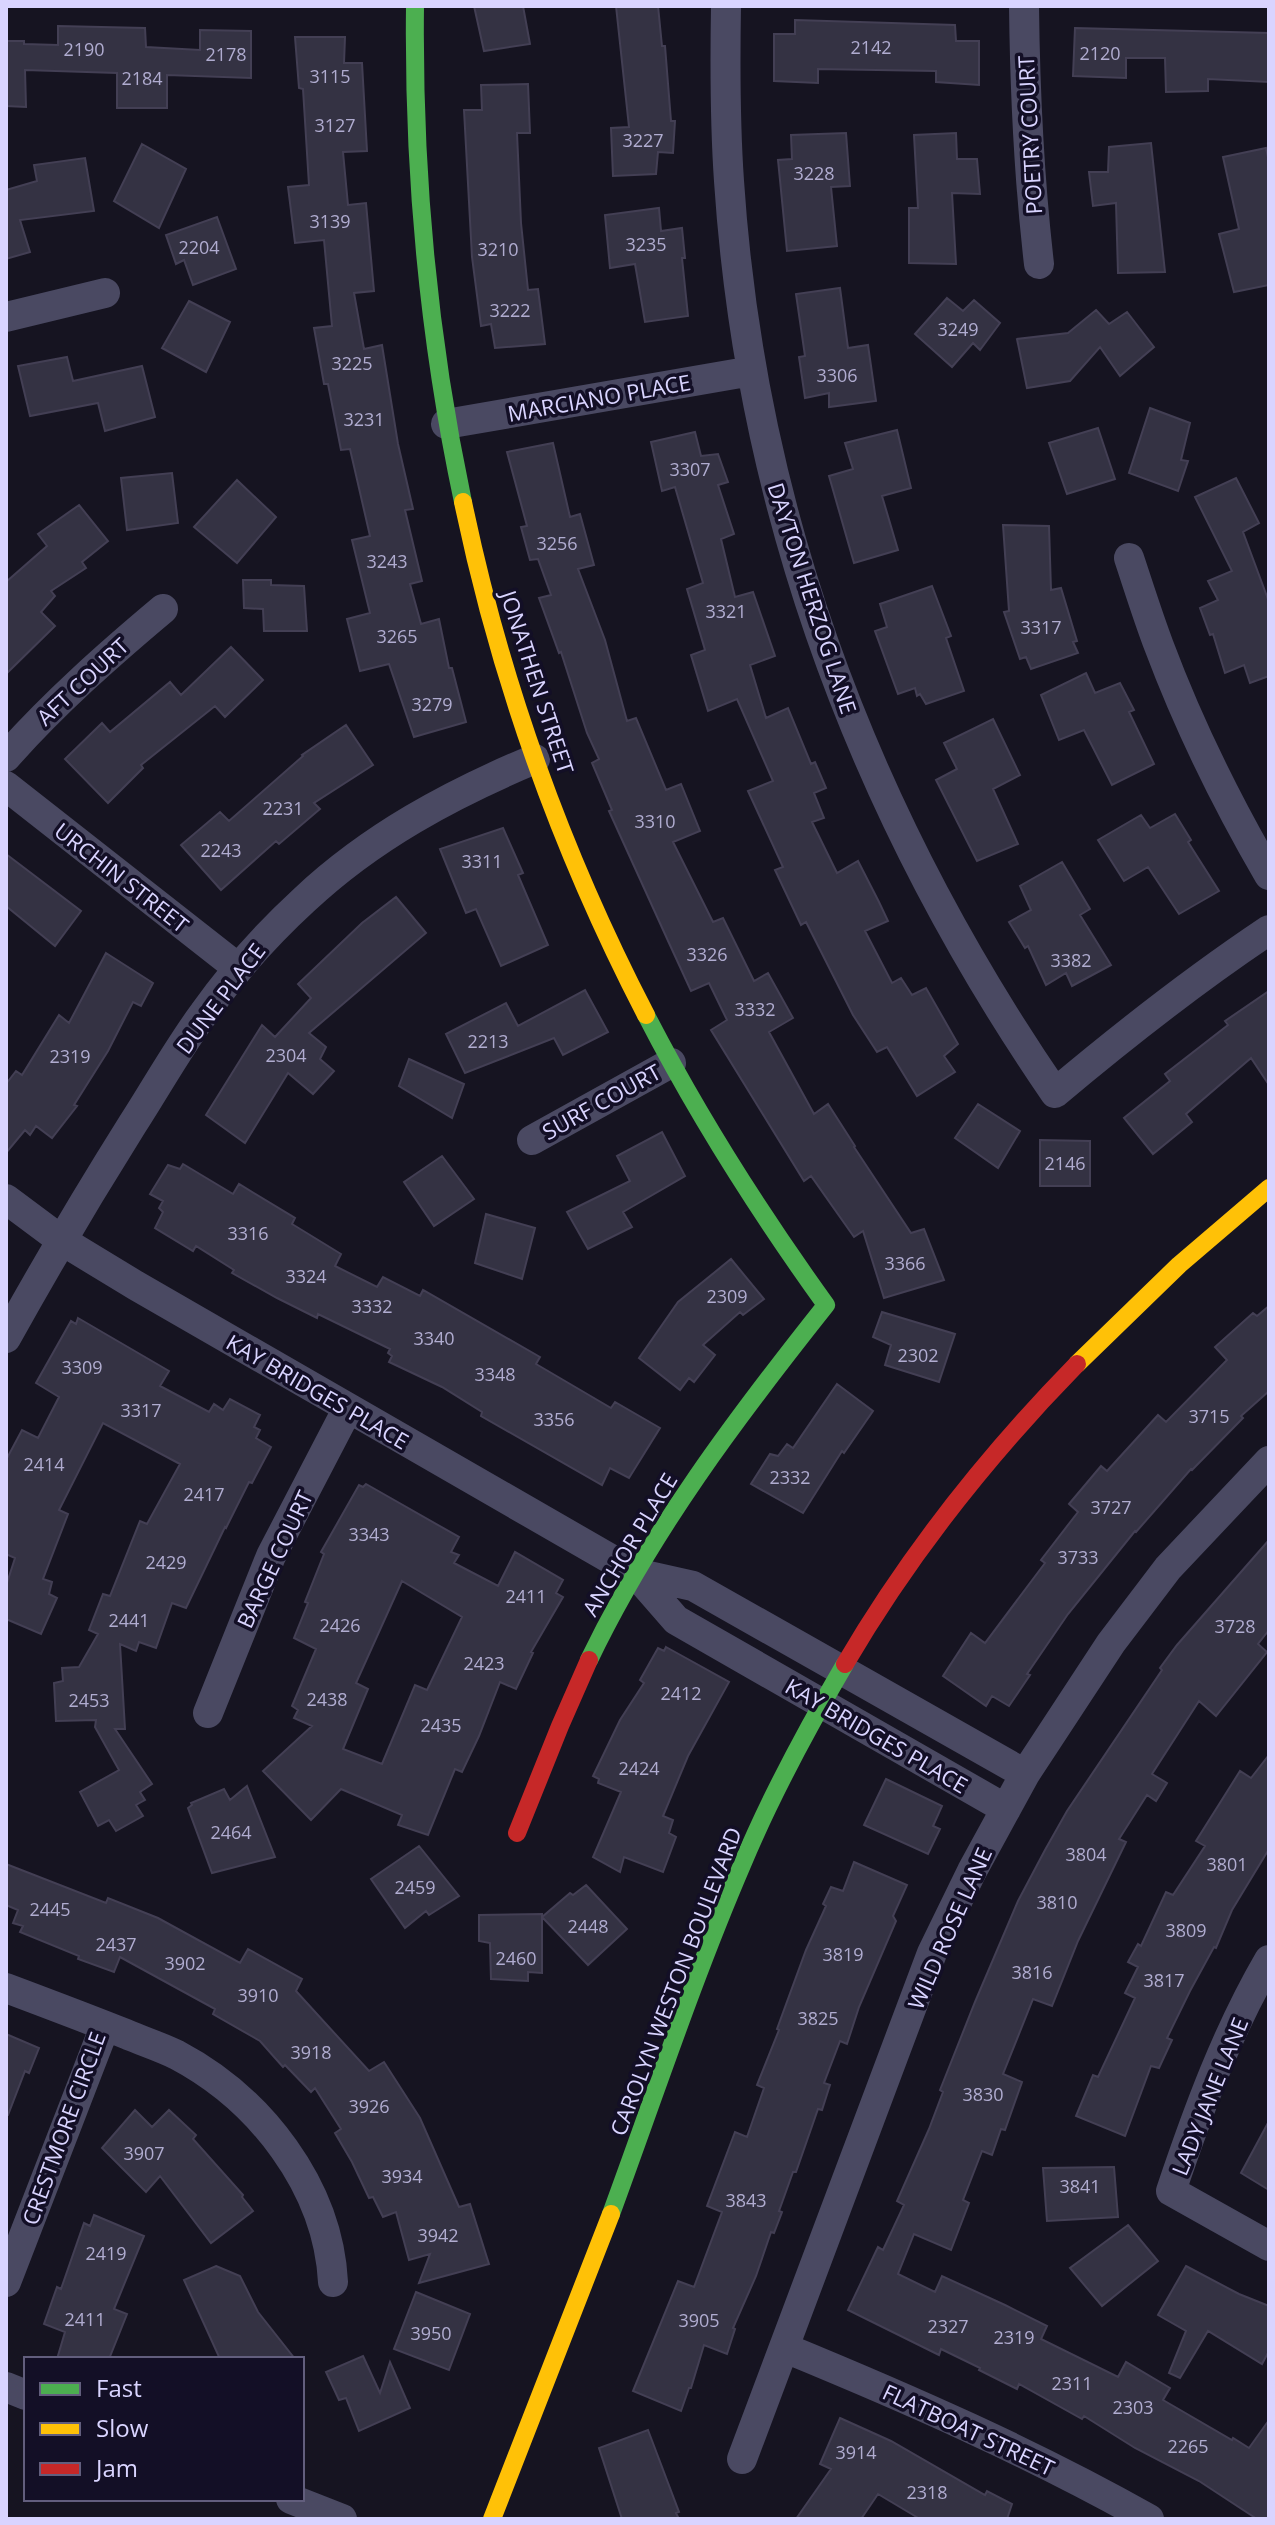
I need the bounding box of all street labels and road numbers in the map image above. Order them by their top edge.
street label: POETRY COURT [1010,55,1048,215]
street label: MARCIANO PLACE [505,366,693,428]
street label: DAYTON HERZOG LANE [761,479,865,717]
street label: JONATHEN STREET [494,585,582,777]
street label: AFT COURT [29,631,135,731]
street label: URCHIN STREET [49,815,195,939]
street label: DUNE PLACE [169,937,271,1059]
street label: SURF COURT [536,1056,666,1146]
street label: KAY BRIDGES PLACE [221,1327,415,1455]
street label: ANCHOR PLACE [575,1467,683,1621]
street label: BARGE COURT [229,1485,319,1633]
street label: KAY BRIDGES PLACE [780,1671,974,1799]
street label: CAROLYN WESTON BOULEVARD [602,1822,748,2140]
street label: WILD ROSE LANE [900,1842,998,2014]
street label: LADY JANE LANE [1164,2013,1254,2179]
street label: CRESTMORE CIRCLE [14,2027,112,2229]
street label: FLATBOAT STREET [878,2376,1060,2482]

